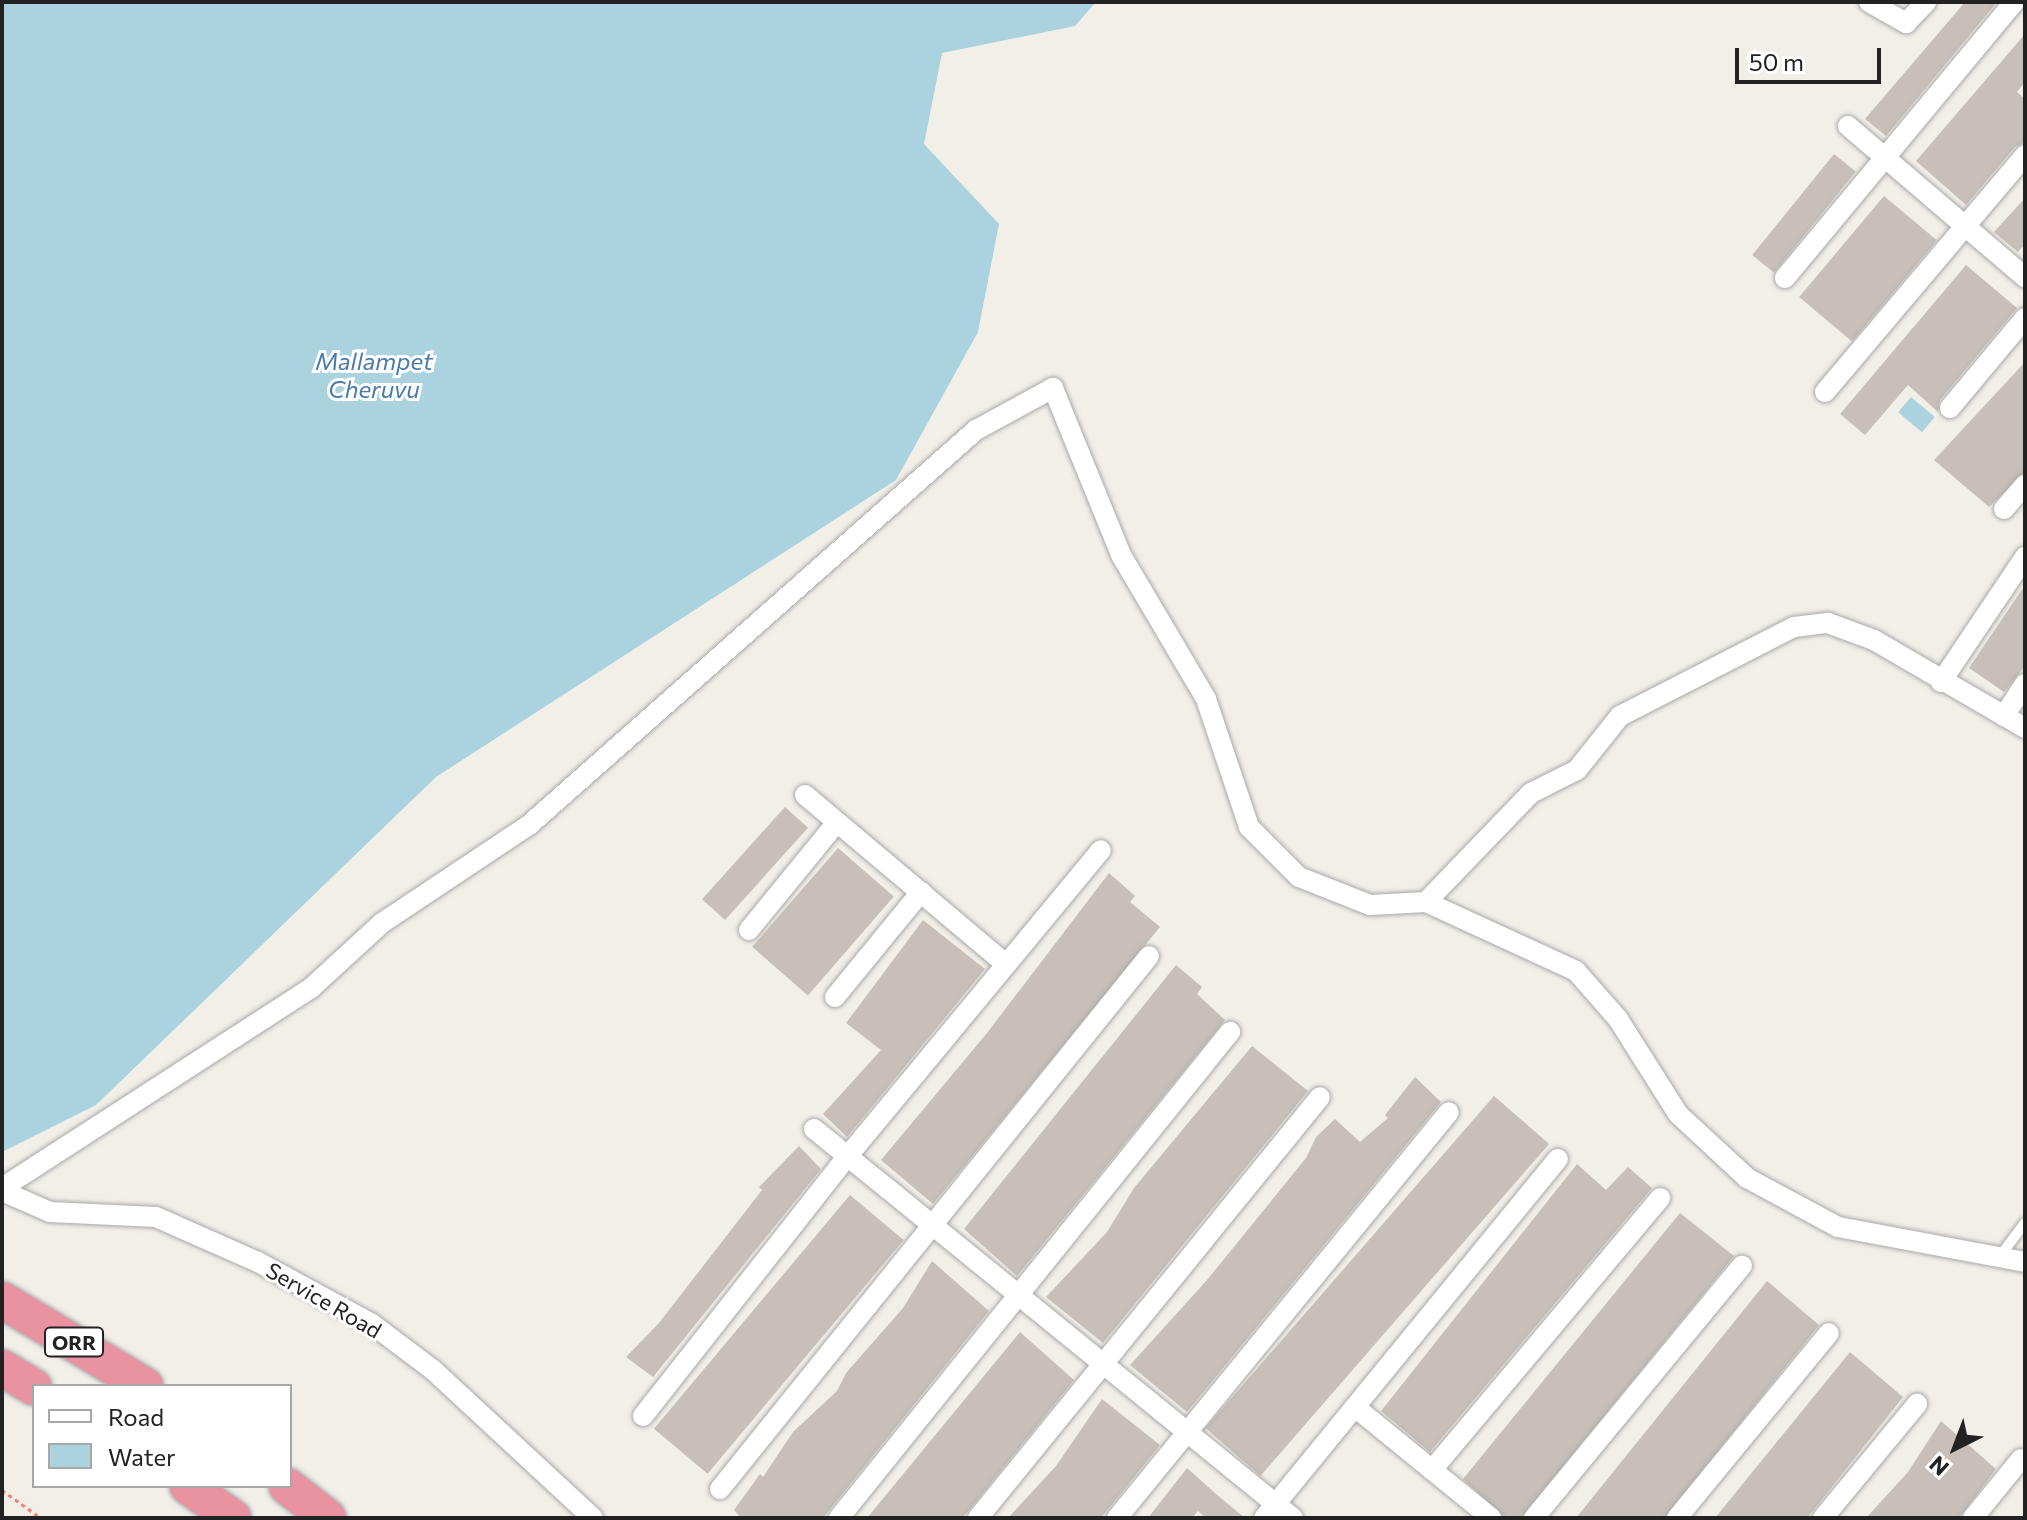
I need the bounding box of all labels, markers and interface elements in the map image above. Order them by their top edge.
scale bar [1739,32,1885,82]
text: 50 m [1749,47,1804,76]
water label: Mallampet Cheruvu [315,347,433,403]
street label: Service Road [262,1256,386,1344]
road number: ORR [44,1326,104,1358]
legend [32,1384,292,1488]
text: Road [108,1402,164,1431]
north arrow [1915,1408,1995,1488]
text: Water [108,1442,176,1471]
text: N [1923,1451,1954,1482]

